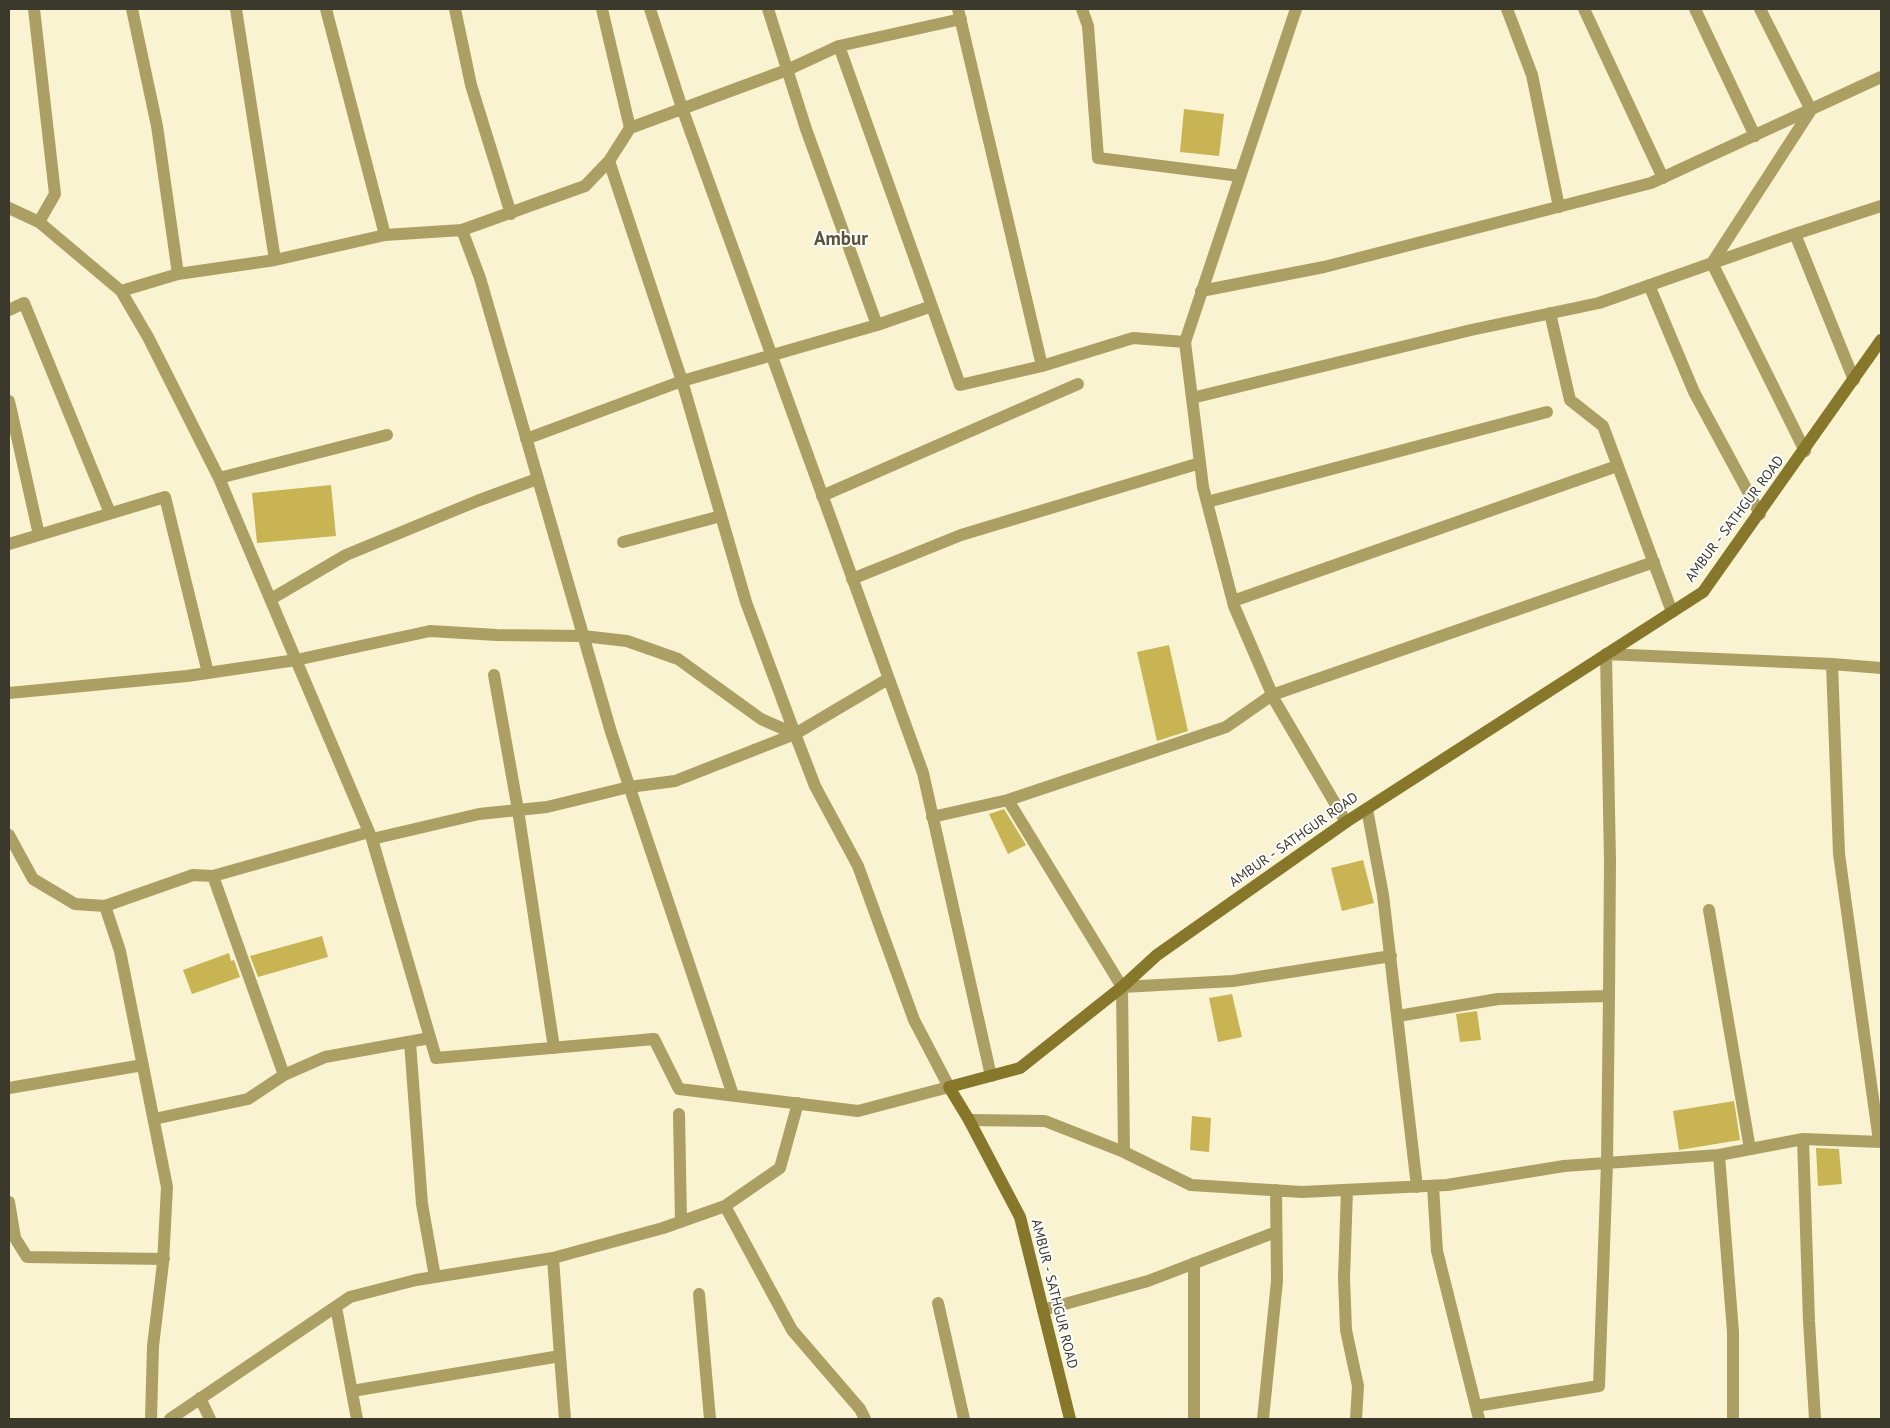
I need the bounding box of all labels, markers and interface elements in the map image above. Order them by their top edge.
district label: Ambur [814,229,868,251]
street label: AMBUR - SATHGUR ROAD [1682,453,1788,585]
street label: AMBUR - SATHGUR ROAD [1226,789,1362,891]
street label: AMBUR - SATHGUR ROAD [1027,1218,1081,1370]

